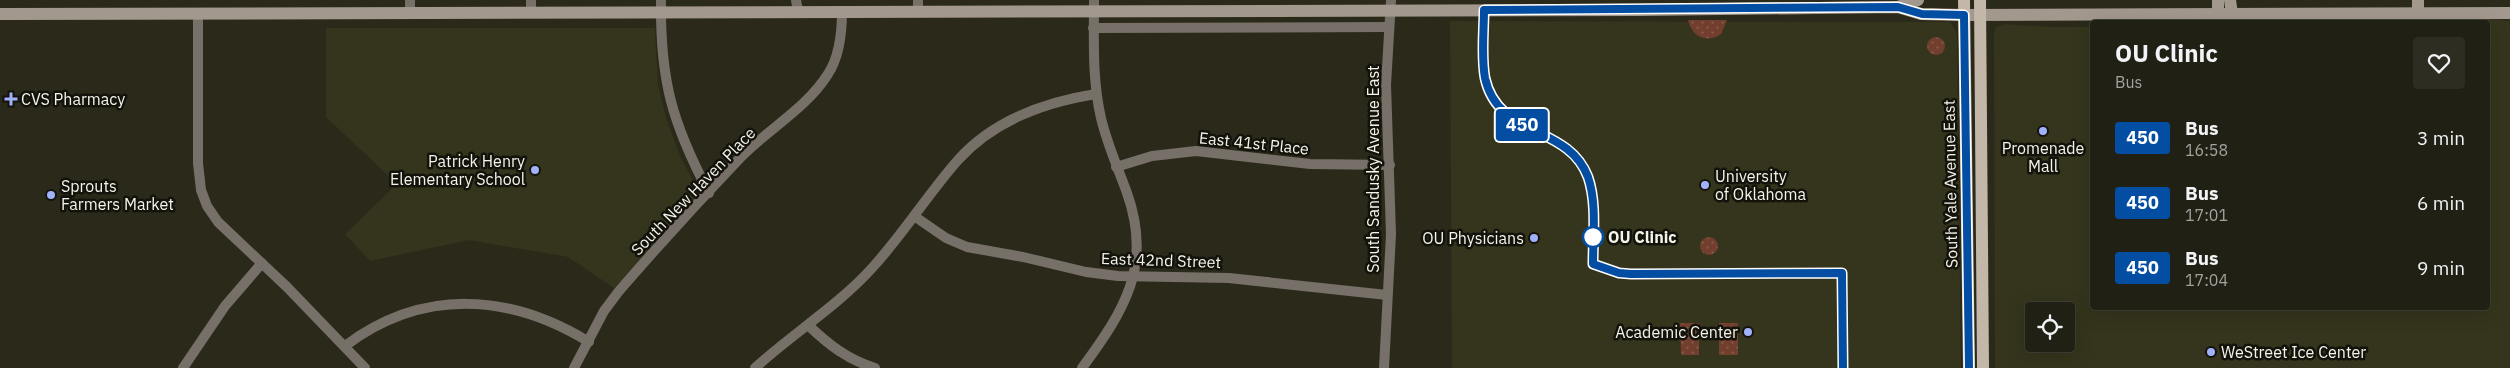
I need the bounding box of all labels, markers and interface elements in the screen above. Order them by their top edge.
text: OU Clinic [2115,37,2218,69]
button: heart [2413,37,2465,89]
street label: South Sandusky Avenue East [1363,65,1383,273]
text: Bus [2115,72,2142,92]
place label: CVS Pharmacy [21,89,125,109]
marker: CVS Pharmacy [5,93,17,105]
street label: South Yale Avenue East [1939,100,1961,268]
line badge: 450 [1493,109,1551,141]
text: 450 [1506,113,1538,136]
text: Bus [2185,116,2219,140]
street label: South New Haven Place [627,123,760,259]
marker: Promenade Mall [2037,125,2049,137]
text: 450 [2126,126,2159,149]
text: 3 min [2417,126,2465,150]
street label: East 41st Place [1198,127,1310,159]
place label: Promenade Mall [2002,138,2085,176]
text: 16:58 [2185,140,2228,160]
place label: Patrick Henry Elementary School [390,151,525,189]
marker: Patrick Henry Elementary School [529,164,541,176]
place label: University of Oklahoma [1715,166,1806,204]
place label: Sprouts Farmers Market [61,176,174,214]
marker: University of Oklahoma [1699,179,1711,191]
text: Bus [2185,181,2219,205]
marker: Sprouts Farmers Market [45,189,57,201]
text: 450 [2126,191,2159,214]
text: 6 min [2417,191,2465,215]
text: 17:01 [2185,205,2228,225]
marker: OU Clinic [1582,226,1604,248]
place label: OU Clinic [1608,227,1677,247]
place label: OU Physicians [1422,228,1524,248]
marker: OU Physicians [1528,232,1540,244]
text: Bus [2185,246,2219,270]
street label: East 42nd Street [1101,248,1221,272]
text: 450 [2126,256,2159,279]
text: 9 min [2417,256,2465,280]
text: 17:04 [2185,270,2228,290]
map controls [2025,302,2075,352]
button: locate [2025,302,2075,352]
place label: Academic Center [1615,322,1738,342]
marker: Academic Center [1742,326,1754,338]
place label: WeStreet Ice Center [2221,342,2366,362]
marker: WeStreet Ice Center [2205,346,2217,358]

